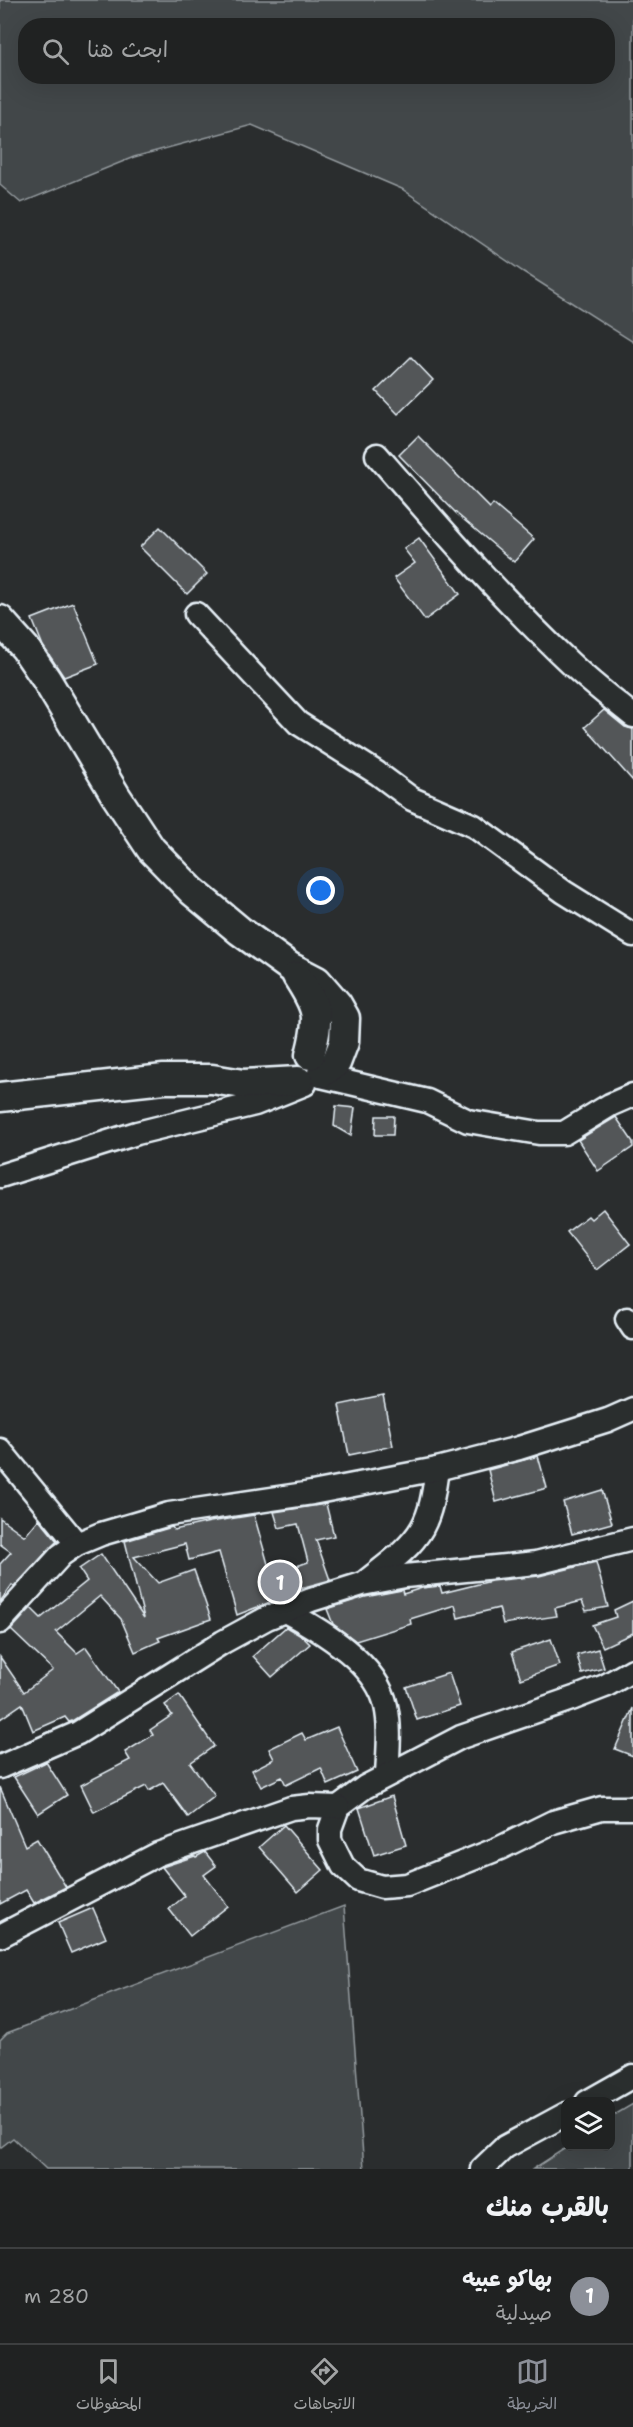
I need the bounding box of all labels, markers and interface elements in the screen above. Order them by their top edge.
search box [18,18,615,84]
icon: search [39,35,72,68]
text: ابحث هنا [87,35,168,64]
your location [306,876,335,905]
pin: 1 [260,1560,300,1604]
map controls [561,2097,615,2151]
button: layers [561,2097,615,2151]
text: بالقرب منك [486,2189,609,2224]
text: بهاكو عبيه [462,2264,552,2293]
text: 280 m [24,2283,89,2309]
text: 1 [585,2283,594,2309]
text: صيدلية [496,2300,552,2326]
tab: المحفوظات [76,2355,142,2418]
tab: الاتجاهات [294,2355,355,2418]
tab: الخريطة [507,2355,557,2418]

